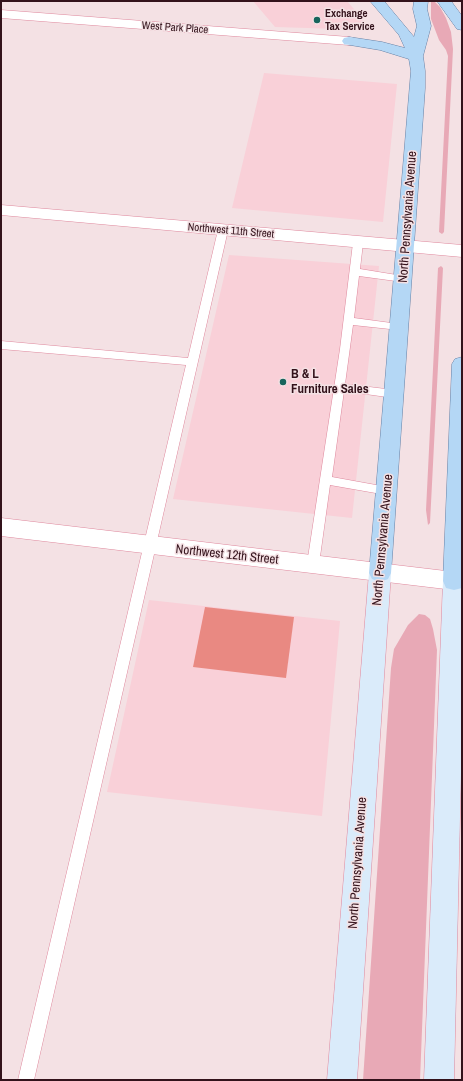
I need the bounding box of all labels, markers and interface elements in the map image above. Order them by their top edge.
place label: Exchange Tax Service [325,7,374,33]
marker: Exchange Tax Service [312,15,322,25]
street label: West Park Place [141,19,209,37]
street label: North Pennsylvania Avenue [396,151,420,283]
street label: Northwest 11th Street [187,221,275,241]
place label: B & L Furniture Sales [291,367,369,398]
marker: B & L Furniture Sales [278,377,288,387]
street label: North Pennsylvania Avenue [369,474,397,606]
street label: Northwest 12th Street [175,542,279,568]
street label: North Pennsylvania Avenue [346,797,370,929]

